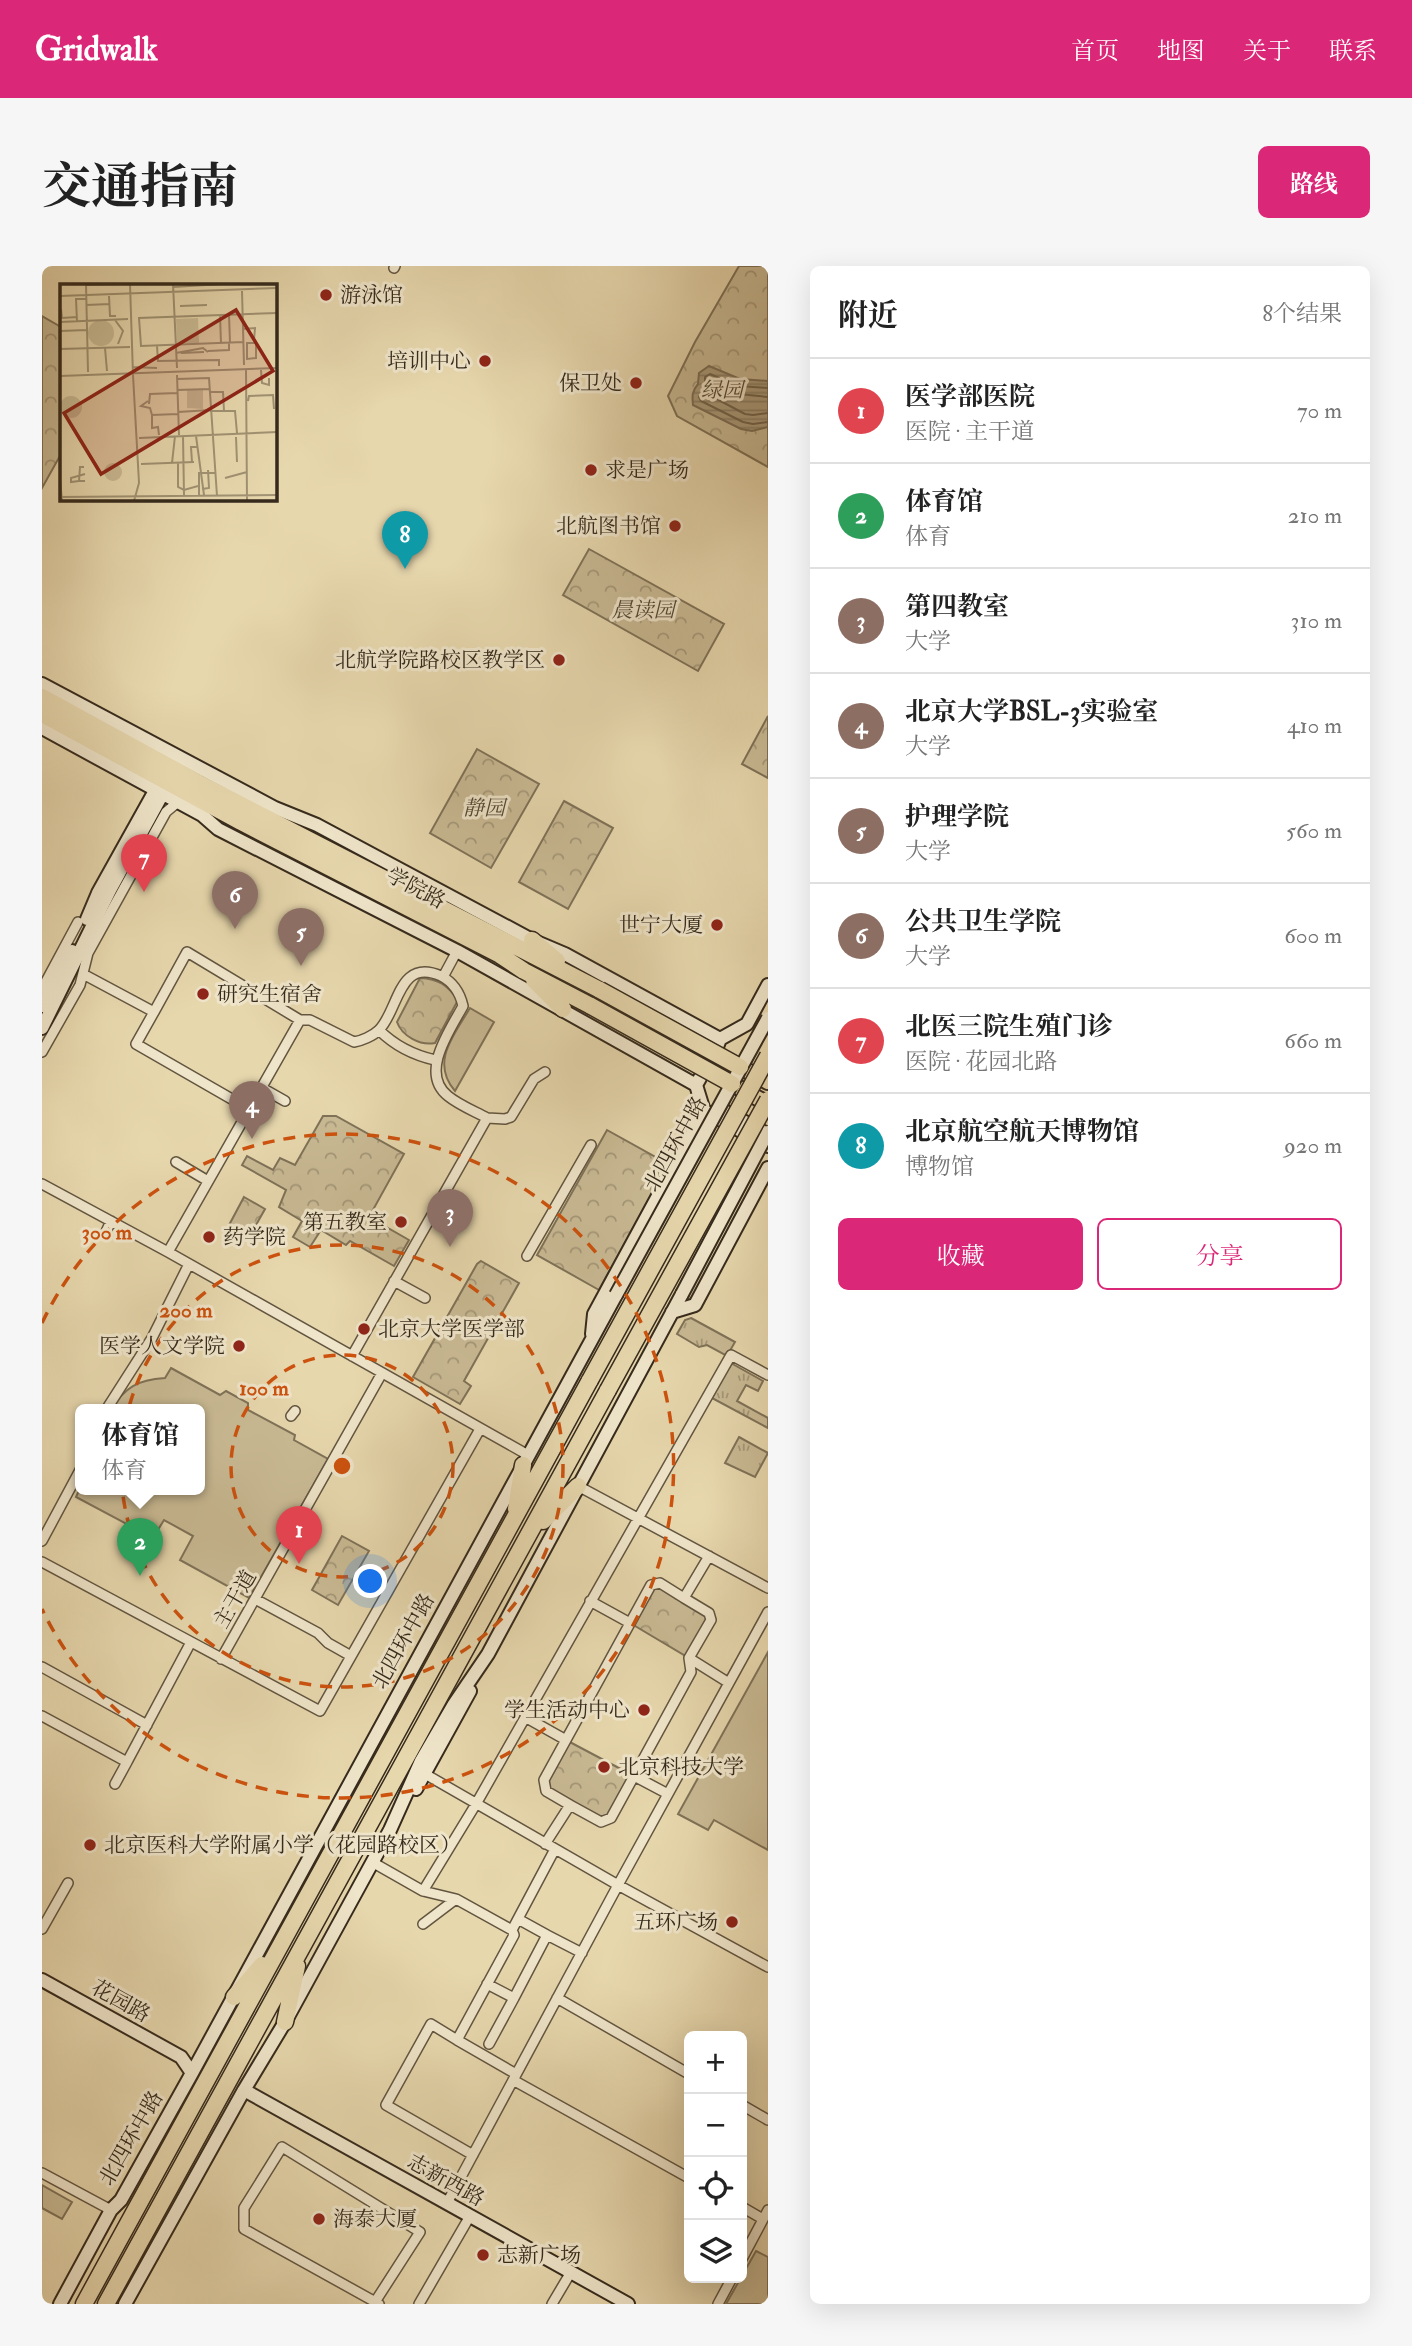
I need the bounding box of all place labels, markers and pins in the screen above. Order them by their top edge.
place label: 游泳馆 [340,282,403,309]
marker: 游泳馆 [318,287,334,303]
place label: 培训中心 [387,348,471,375]
marker: 培训中心 [477,353,493,369]
place label: 保卫处 [559,370,622,397]
marker: 保卫处 [628,375,644,391]
place label: 求是广场 [605,457,689,484]
marker: 求是广场 [583,462,599,478]
pin: 8 [382,511,428,569]
place label: 北航图书馆 [556,513,661,540]
marker: 北航图书馆 [667,518,683,534]
place label: 北航学院路校区教学区 [335,647,545,674]
marker: 北航学院路校区教学区 [551,652,567,668]
pin: 7 [121,834,167,892]
pin: 6 [212,871,258,929]
pin: 5 [278,908,324,966]
place label: 世宁大厦 [619,912,703,939]
marker: 世宁大厦 [709,917,725,933]
place label: 研究生宿舍 [217,981,322,1008]
marker: 研究生宿舍 [195,986,211,1002]
pin: 4 [229,1081,275,1139]
pin: 3 [427,1189,473,1247]
place label: 第五教室 [303,1209,387,1236]
marker: 第五教室 [393,1214,409,1230]
place label: 药学院 [223,1224,286,1251]
marker: 药学院 [201,1229,217,1245]
place label: 北京大学医学部 [378,1316,525,1343]
marker: 北京大学医学部 [356,1321,372,1337]
place label: 医学人文学院 [99,1333,225,1360]
marker: 医学人文学院 [231,1338,247,1354]
centre of rings [330,1454,354,1478]
pin: 1 [276,1506,322,1564]
pin: 2 [117,1518,163,1576]
place label: 学生活动中心 [504,1697,630,1724]
marker: 学生活动中心 [636,1702,652,1718]
place label: 北京科技大学 [618,1754,744,1781]
marker: 北京科技大学 [596,1759,612,1775]
place label: 北京医科大学附属小学（花园路校区） [104,1832,461,1859]
marker: 北京医科大学附属小学（花园路校区） [82,1837,98,1853]
place label: 五环广场 [634,1909,718,1936]
marker: 五环广场 [724,1914,740,1930]
place label: 海泰大厦 [333,2206,417,2233]
marker: 海泰大厦 [311,2211,327,2227]
place label: 志新广场 [497,2242,581,2269]
marker: 志新广场 [475,2247,491,2263]

